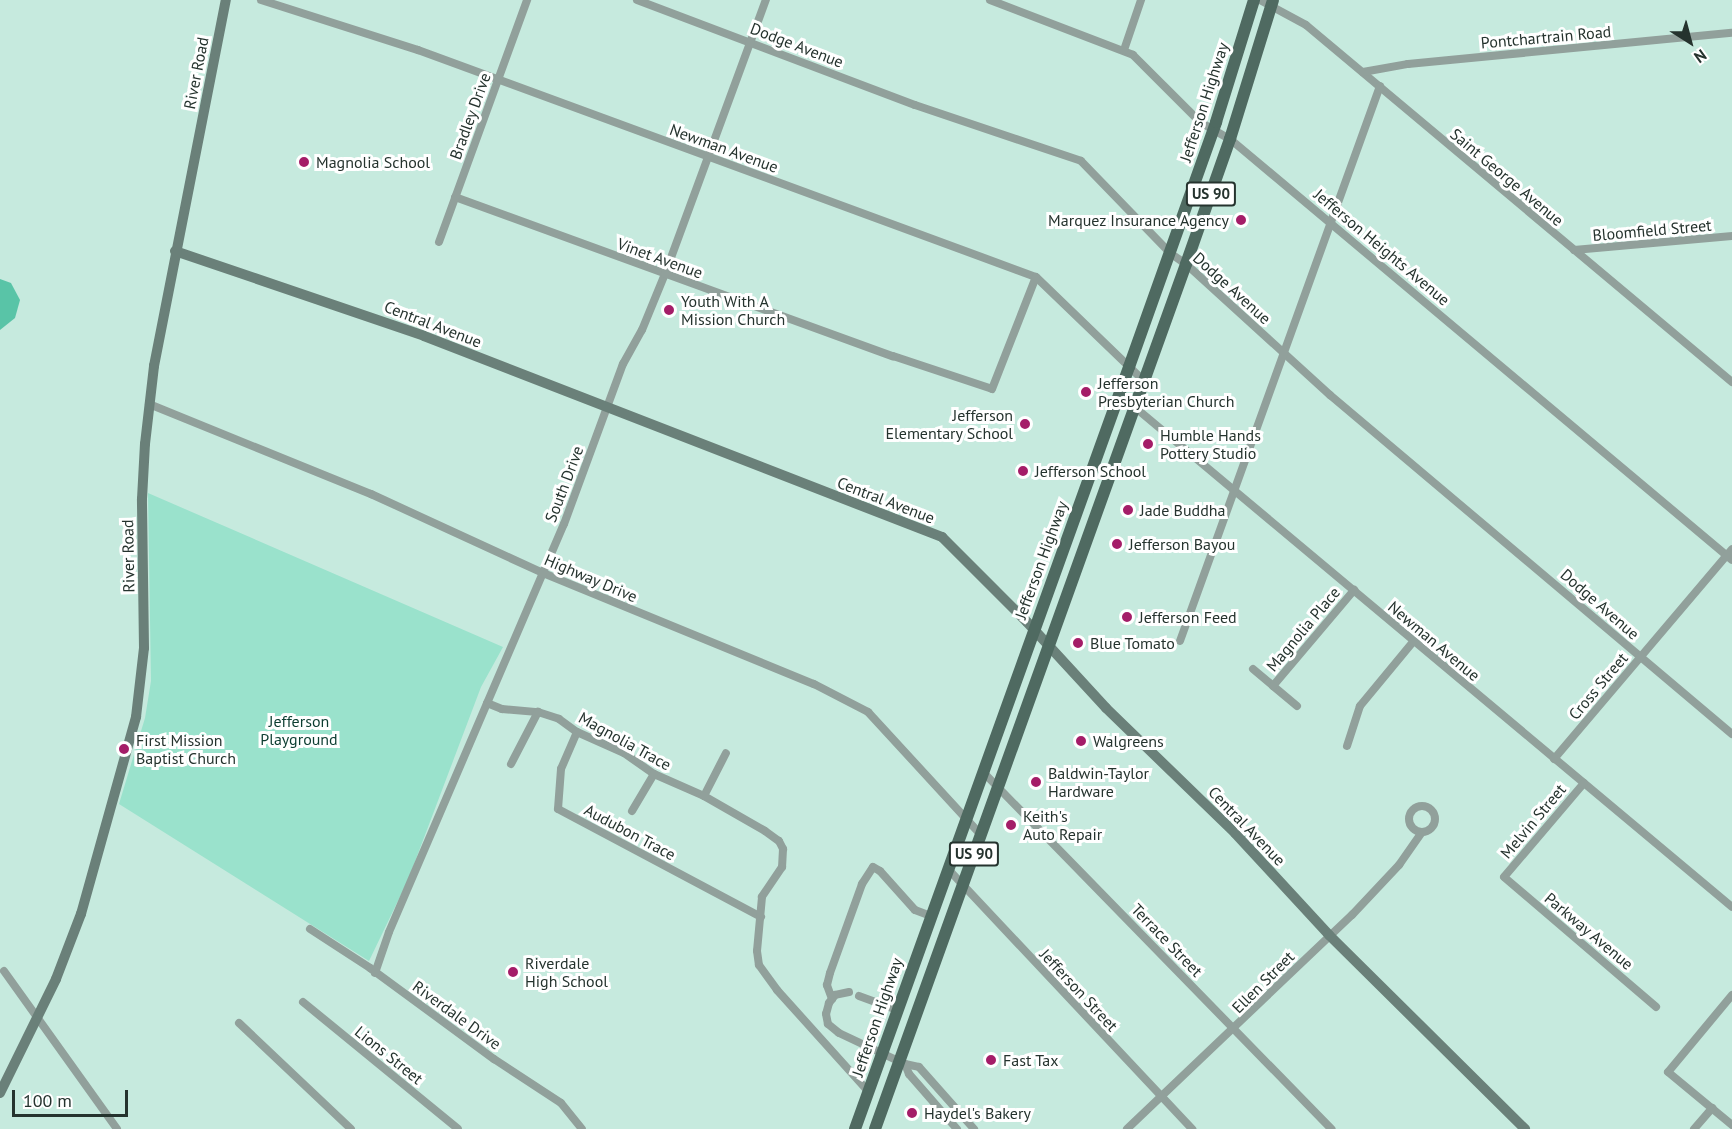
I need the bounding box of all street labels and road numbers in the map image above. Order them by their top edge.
street label: Dodge Avenue [748,18,846,72]
street label: Pontchartrain Road [1480,22,1612,52]
street label: River Road [180,35,212,111]
street label: Jefferson Highway [1176,40,1232,164]
street label: Bradley Drive [445,70,495,162]
street label: Newman Avenue [667,119,781,177]
street label: Saint George Avenue [1446,124,1568,230]
road number: US 90 [1186,182,1236,206]
street label: Jefferson Heights Avenue [1310,184,1454,310]
street label: Bloomfield Street [1592,215,1712,245]
street label: Vinet Avenue [614,234,706,282]
street label: Dodge Avenue [1189,248,1275,328]
street label: Central Avenue [381,297,485,351]
street label: South Drive [541,443,587,525]
street label: Central Avenue [834,473,938,527]
street label: Jefferson Highway [1011,498,1071,622]
street label: River Road [118,519,138,593]
street label: Highway Drive [541,550,641,606]
street label: Dodge Avenue [1556,564,1644,644]
street label: Magnolia Place [1262,583,1344,675]
street label: Newman Avenue [1384,597,1484,685]
street label: Cross Street [1564,649,1632,723]
street label: Magnolia Trace [575,708,675,774]
street label: Melvin Street [1496,780,1570,862]
street label: Central Avenue [1204,782,1290,870]
street label: Audubon Trace [581,800,679,864]
road number: US 90 [948,842,1000,866]
street label: Parkway Avenue [1540,888,1638,974]
street label: Terrace Street [1127,900,1207,980]
street label: Jefferson Street [1036,945,1122,1035]
street label: Ellen Street [1228,947,1298,1017]
street label: Jefferson Highway [848,955,906,1079]
street label: Riverdale Drive [409,977,505,1053]
street label: Lions Street [351,1022,427,1088]

